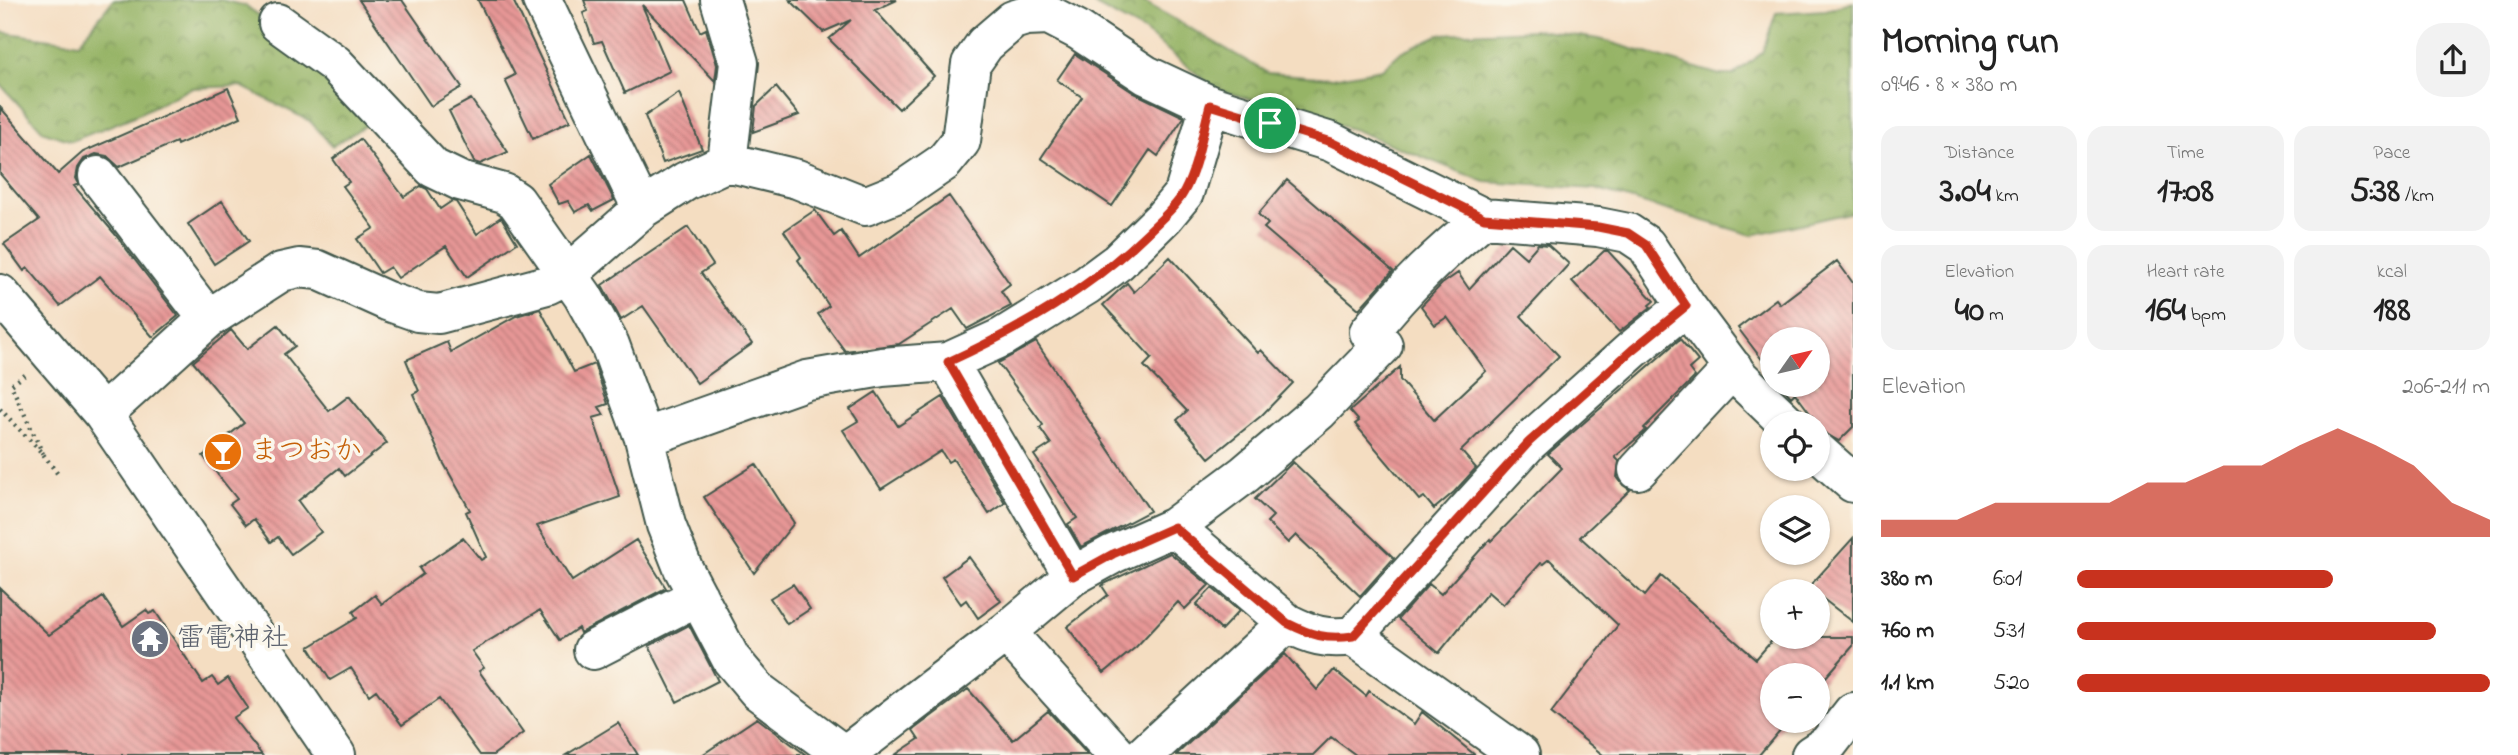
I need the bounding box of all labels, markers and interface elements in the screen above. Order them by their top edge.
text: Morning run [1881,15,2059,71]
button: share [2416,23,2490,97]
text: 09:46 · 8 × 380 m [1881,69,2017,102]
pin [1240,93,1300,153]
icon: arrive [1251,104,1289,142]
text: Distance [1944,140,2014,167]
text: Time [2167,140,2204,167]
text: Pace [2373,140,2410,167]
text: 3.04 [1940,167,1991,218]
text: 17:08 [2157,167,2214,218]
text: 5:38 [2350,167,2400,218]
text: km [1991,183,2019,210]
text: /km [2400,183,2434,210]
text: Elevation [1944,259,2014,286]
text: Heart rate [2147,259,2224,286]
text: kcal [2377,259,2407,286]
text: 40 [1955,286,1984,337]
text: 164 [2145,286,2186,337]
text: 188 [2373,286,2411,337]
text: m [1984,302,2004,329]
text: bpm [2186,302,2226,329]
north arrow [1760,327,1830,397]
map controls [1760,327,1830,733]
text: Elevation [1881,371,1966,404]
text: 206–211 m [2402,371,2490,404]
button: locate [1760,411,1830,481]
bar icon: まつおか [202,431,244,473]
place label: まつおか [250,432,362,473]
button: layers [1760,495,1830,565]
text: 380 m [1881,563,1933,596]
text: 6:01 [1993,563,2022,596]
button: + [1760,579,1830,649]
text: 760 m [1881,615,1934,648]
text: 5:31 [1993,615,2025,648]
temple icon: 雷電神社 [129,618,171,660]
place label: 雷電神社 [177,619,289,660]
button: − [1760,663,1830,733]
text: 1.1 km [1881,667,1934,700]
text: 5:20 [1993,667,2029,700]

